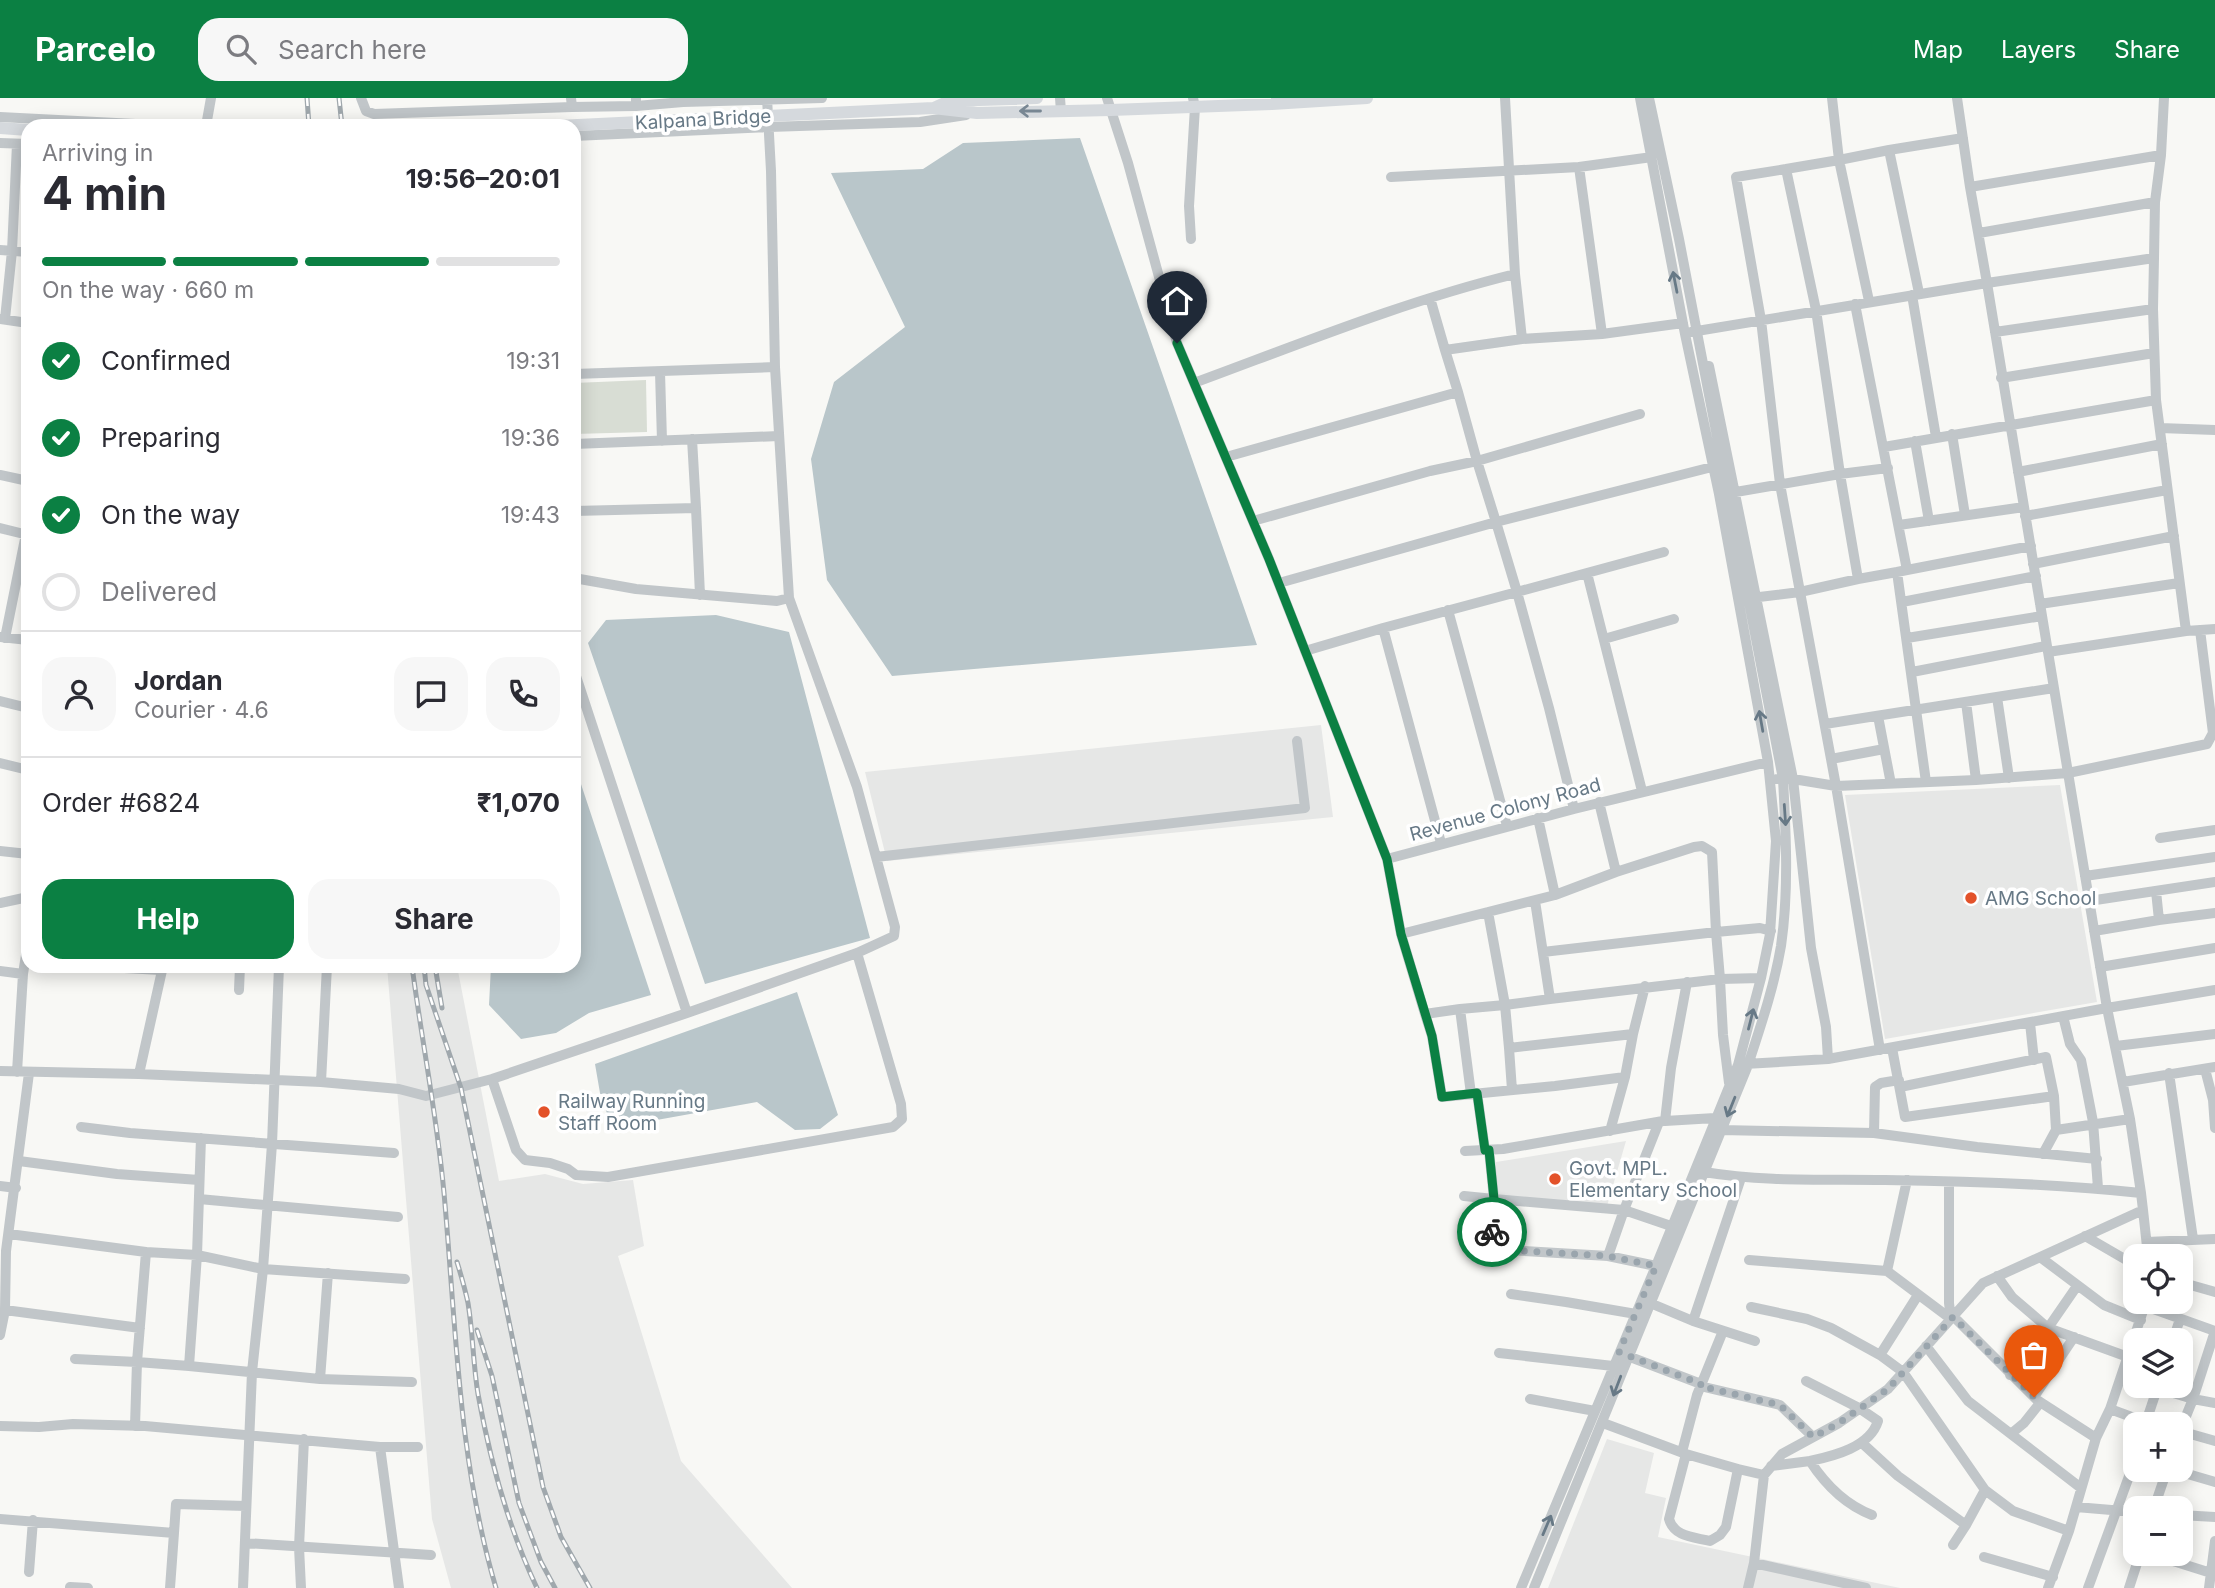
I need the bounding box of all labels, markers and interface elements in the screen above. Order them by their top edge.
search box [198,18,688,81]
text: Parcelo [35,29,156,69]
icon: search [222,30,260,68]
text: Search here [278,34,427,65]
text: Map [1913,35,1963,64]
text: Layers [2001,35,2076,64]
text: Share [2114,35,2180,64]
street label: Kalpana Bridge [634,104,772,135]
one-way arrow [1018,104,1041,118]
text: Arriving in [42,139,153,167]
text: 19:56–20:01 [405,163,560,194]
text: 4 min [42,165,167,221]
pin [1147,271,1207,343]
one-way arrow [1668,271,1682,294]
text: On the way · 660 m [42,276,254,304]
icon: home [1158,282,1196,320]
icon: check [42,342,80,380]
text: Confirmed [101,345,231,376]
text: 19:31 [506,347,560,375]
icon: check [42,419,80,457]
text: Preparing [101,422,221,453]
text: 19:36 [501,424,560,452]
icon: check [42,496,80,534]
text: On the way [101,499,240,530]
text: 19:43 [501,501,560,529]
text: Delivered [101,576,217,607]
button: person [42,657,116,731]
button: chat [394,657,468,731]
button: phone [486,657,560,731]
text: Jordan [134,665,223,696]
text: Courier · 4.6 [134,696,269,724]
one-way arrow [1753,711,1767,733]
street label: Revenue Colony Road [1407,773,1603,846]
text: Order #6824 [42,787,200,818]
text: ₹1,070 [477,787,560,818]
one-way arrow [1779,803,1792,825]
button: Help [42,879,294,959]
button: Share [308,879,560,959]
place label: AMG School [1985,887,2096,910]
marker: AMG School [1963,890,1979,906]
one-way arrow [1745,1008,1758,1031]
place label: Railway Running Staff Room [558,1090,705,1135]
one-way arrow [1723,1096,1736,1118]
marker: Railway Running Staff Room [536,1104,552,1120]
place label: Govt. MPL. Elementary School [1569,1157,1737,1202]
marker: Govt. MPL. Elementary School [1547,1171,1563,1187]
courier [1457,1197,1527,1267]
icon: bike [1473,1213,1511,1251]
map controls [2123,1244,2193,1566]
button: locate [2123,1244,2193,1314]
pin [2004,1325,2064,1397]
button: layers [2123,1328,2193,1398]
icon: bag [2015,1336,2053,1374]
one-way arrow [1610,1375,1623,1397]
button: + [2123,1412,2193,1482]
button: − [2123,1496,2193,1566]
one-way arrow [1541,1515,1554,1536]

